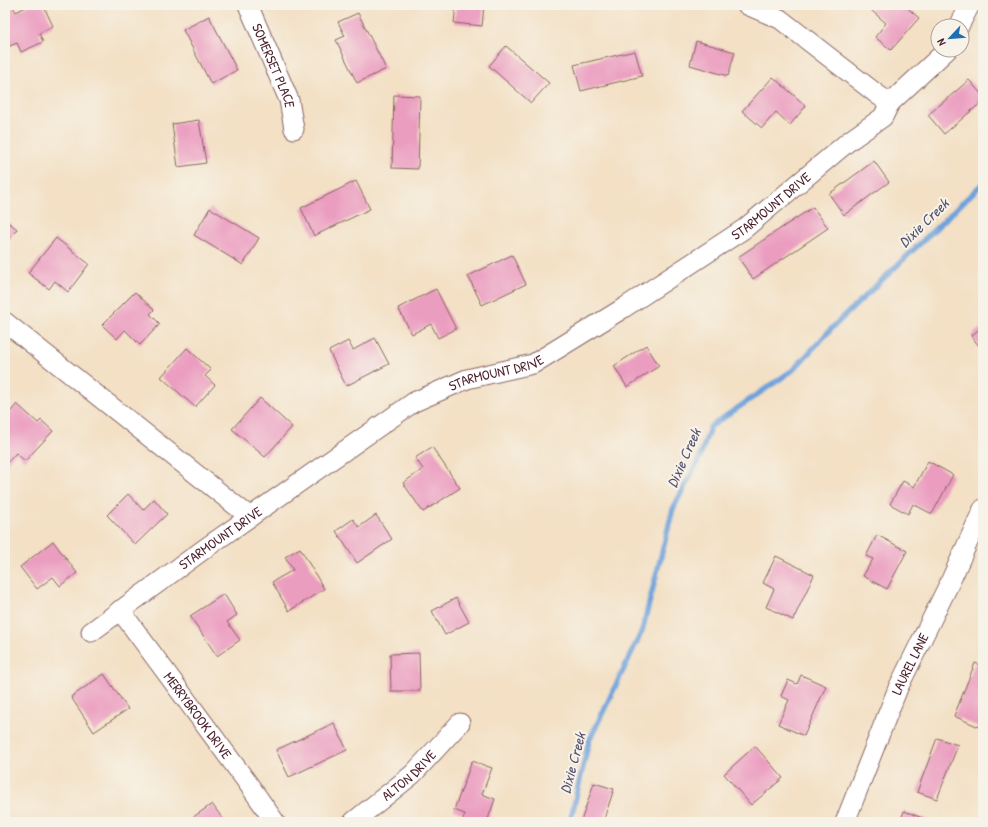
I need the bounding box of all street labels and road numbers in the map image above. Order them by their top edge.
street label: SOMERSET PLACE [248,20,300,109]
street label: STARMOUNT DRIVE [727,167,814,244]
street label: STARMOUNT DRIVE [445,350,547,395]
street label: STARMOUNT DRIVE [175,501,265,574]
street label: LAUREL LANE [886,630,933,697]
street label: MERRYBROOK DRIVE [160,668,237,762]
street label: ALTON DRIVE [377,745,440,805]

